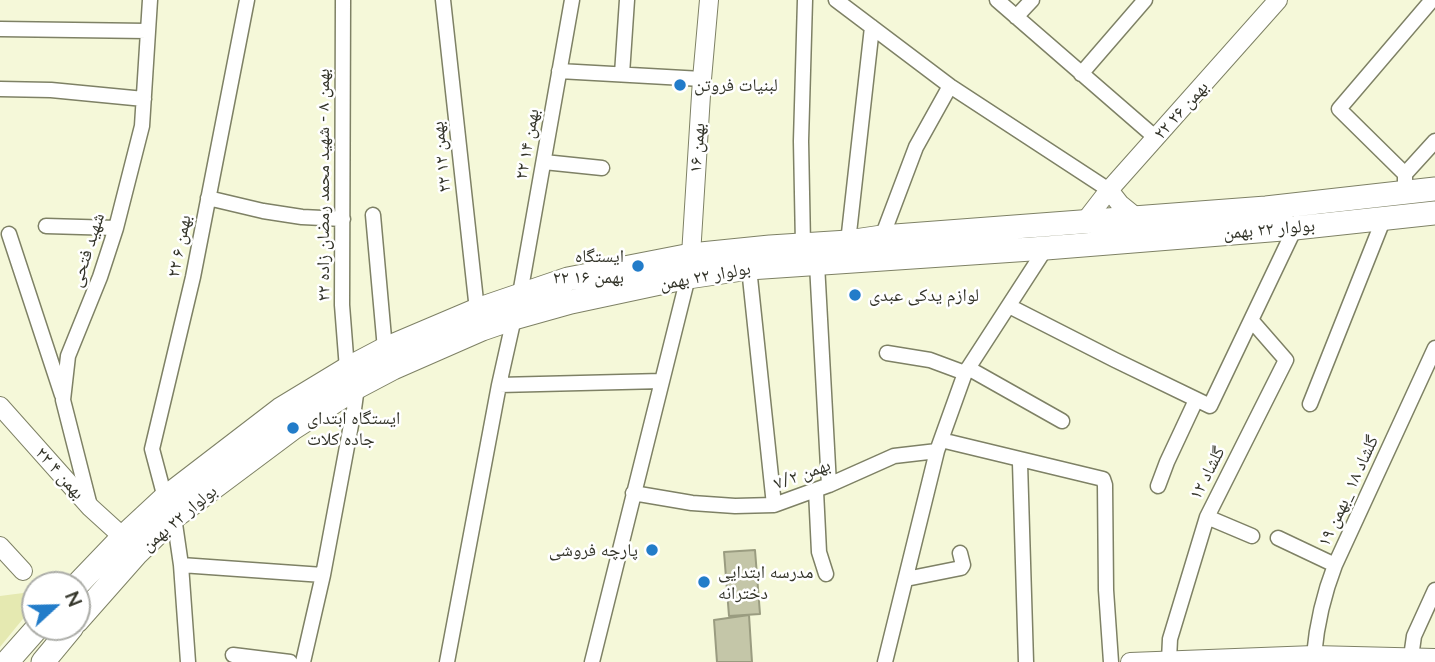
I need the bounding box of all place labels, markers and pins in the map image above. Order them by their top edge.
place label: لبنیات فروتن [694,74,778,96]
marker: لبنیات فروتن [672,77,688,93]
place label: ایستگاه ۲۲ بهمن ۱۶ [553,245,624,288]
marker: ایستگاه ۲۲ بهمن ۱۶ [630,258,646,274]
place label: لوازم یدکی عبدی [869,284,979,306]
marker: لوازم یدکی عبدی [847,287,863,303]
place label: ایستگاه ابتدای جاده کلات [307,407,400,450]
marker: ایستگاه ابتدای جاده کلات [285,420,301,436]
place label: پارچه فروشی [549,539,638,561]
marker: پارچه فروشی [644,542,660,558]
place label: مدرسه ابتدایی دخترانه [718,561,813,604]
marker: مدرسه ابتدایی دخترانه [696,574,712,590]

